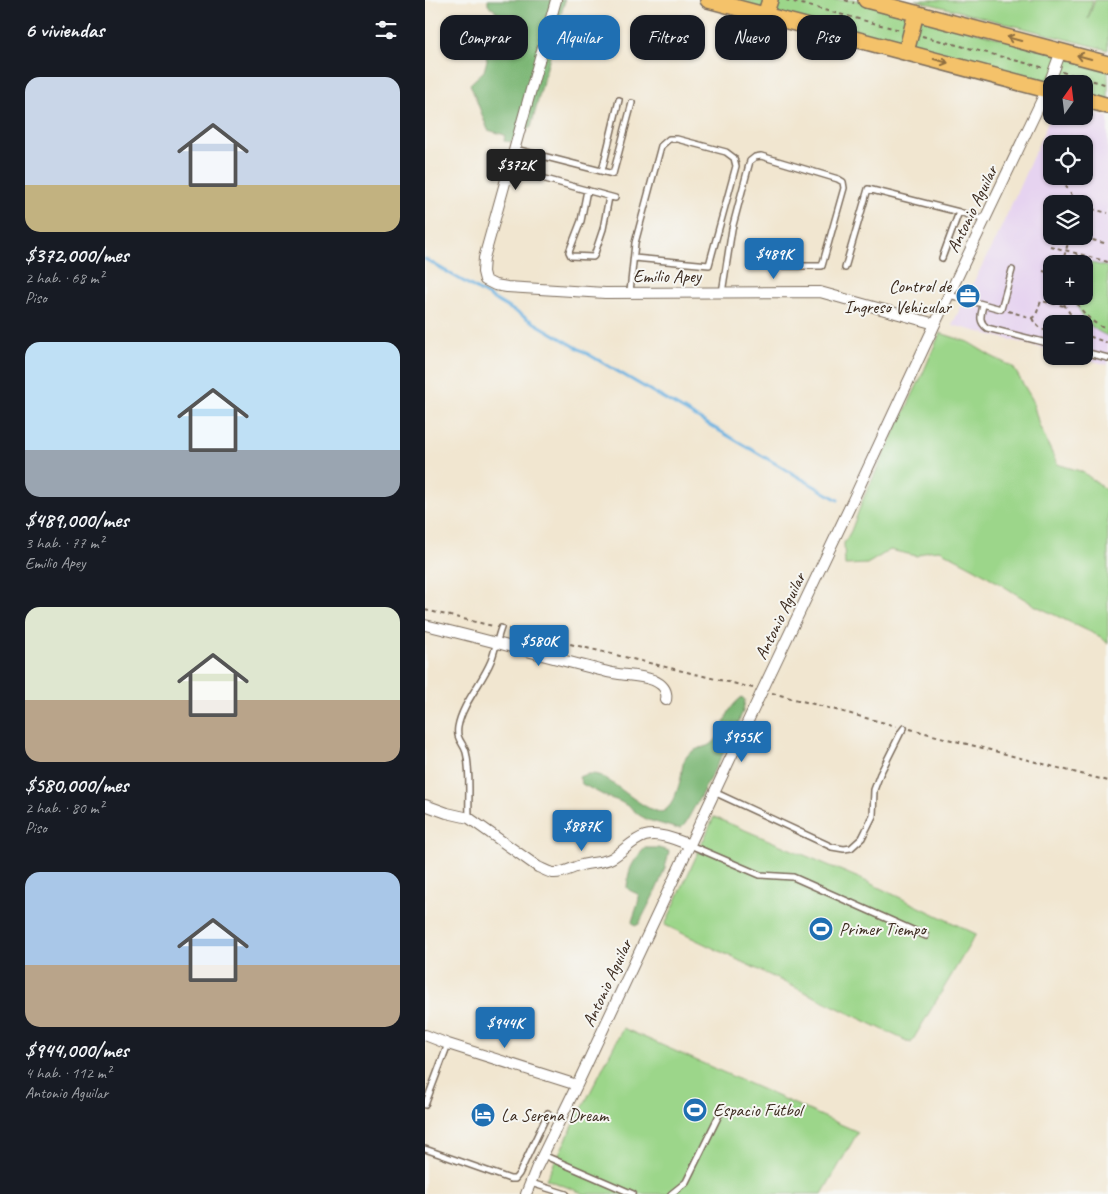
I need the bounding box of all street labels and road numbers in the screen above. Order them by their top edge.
street label: Antonio Aguilar [942,161,1003,256]
street label: Emilio Apey [633,265,703,287]
street label: Antonio Aguilar [750,568,811,663]
street label: Antonio Aguilar [577,934,637,1030]

